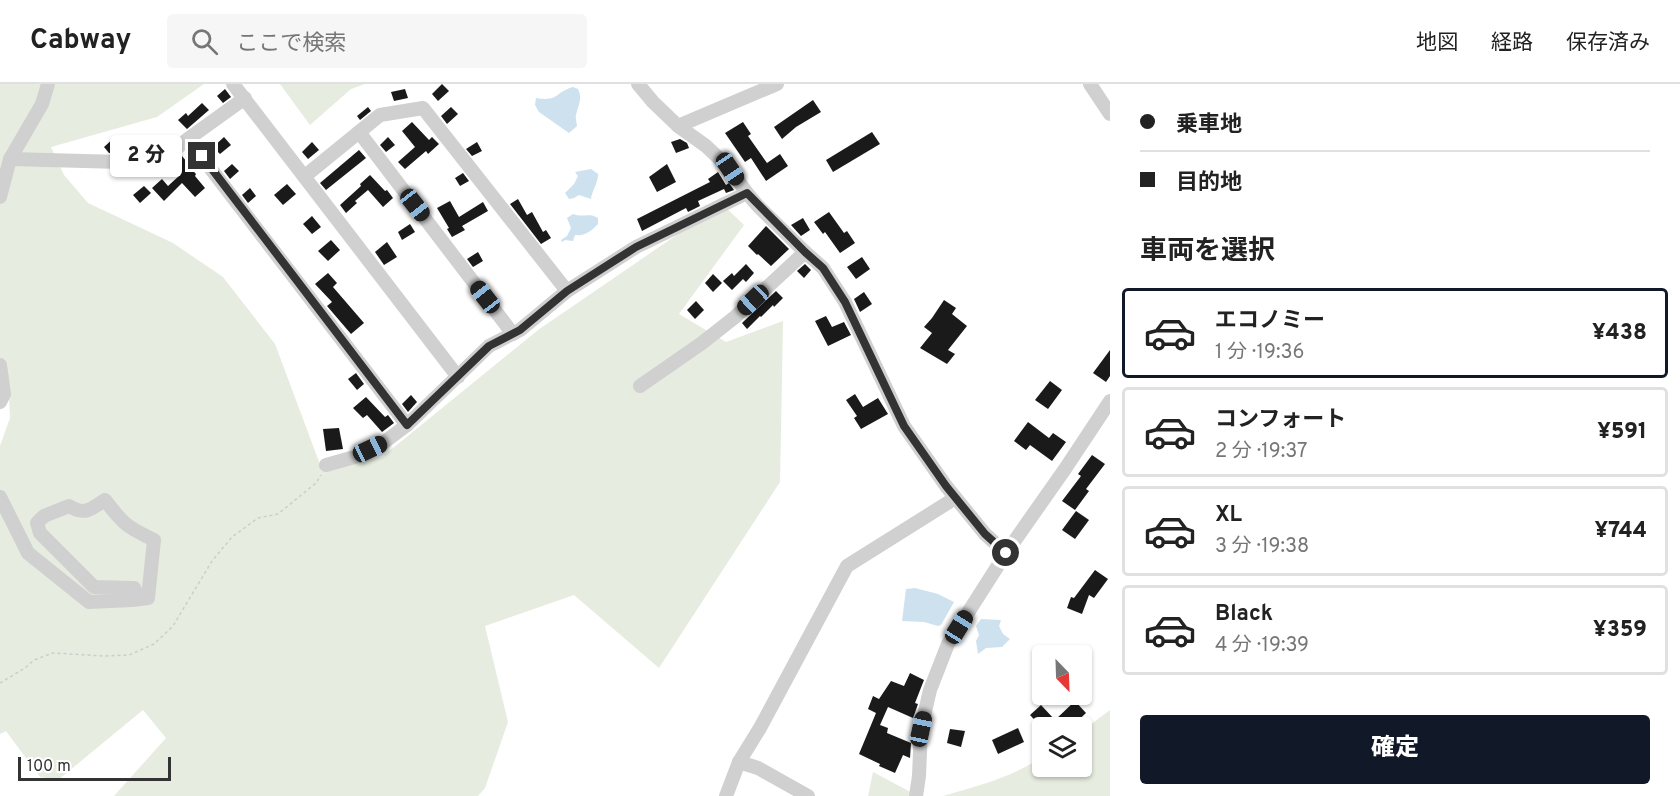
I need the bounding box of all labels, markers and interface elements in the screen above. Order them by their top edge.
search box [167,14,587,68]
text: Cabway [30,23,131,59]
icon: search [188,25,221,58]
text: 地図 [1416,30,1458,57]
text: 経路 [1491,30,1533,57]
text: 保存済み [1566,30,1650,57]
text: ここで検索 [236,31,346,58]
text: 乗車地 [1176,112,1242,139]
callout: 2 分 [109,135,181,177]
route end [188,142,215,169]
text: 2 分 [127,143,165,169]
car [712,149,748,189]
text: 目的地 [1176,170,1242,197]
car [397,185,433,225]
text: 車両を選択 [1140,235,1275,269]
car [467,277,503,317]
car [734,281,772,319]
icon: car [1143,306,1197,360]
text: エコノミー [1215,308,1325,335]
text: ¥438 [1592,320,1647,347]
text: 1 分 · 19:36 [1215,340,1304,366]
icon: car [1143,405,1197,459]
text: コンフォート [1215,407,1346,434]
text: ¥591 [1597,419,1647,446]
car [350,433,390,465]
text: 2 分 · 19:37 [1215,439,1308,465]
text: XL [1215,502,1242,529]
icon: car [1143,504,1197,558]
text: ¥744 [1595,518,1647,545]
text: 3 分 · 19:38 [1215,534,1309,560]
route start [992,539,1019,566]
text: Black [1215,601,1273,628]
icon: car [1143,603,1197,657]
car [942,607,976,647]
text: ¥359 [1593,617,1647,644]
text: 4 分 · 19:39 [1215,633,1309,659]
north arrow [1032,645,1092,705]
map controls [1032,645,1092,777]
car [908,710,934,748]
button: 確定 [1140,715,1650,784]
button: layers [1032,717,1092,777]
scale bar [18,754,171,782]
text: 100 m [27,757,71,777]

